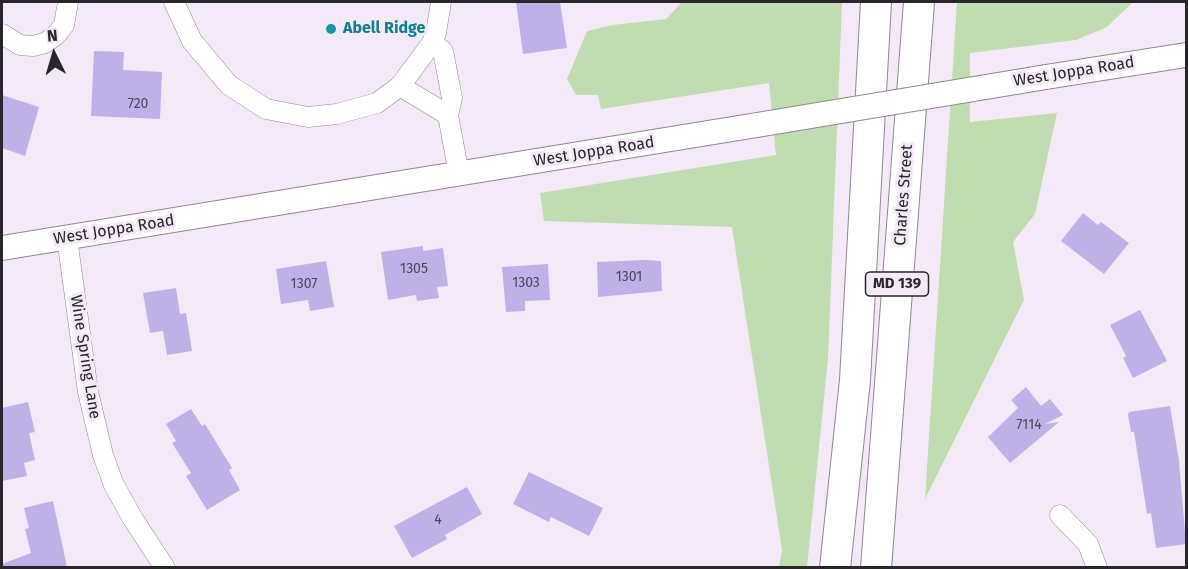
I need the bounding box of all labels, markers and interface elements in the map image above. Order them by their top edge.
place label: Abell Ridge [343,19,425,39]
marker: Abell Ridge [324,22,338,36]
north arrow [24,24,84,84]
text: N [46,26,58,45]
street label: West Joppa Road [1012,53,1136,91]
house number: 720 [128,96,148,112]
street label: West Joppa Road [532,133,656,171]
street label: Charles Street [891,144,917,246]
street label: West Joppa Road [52,211,176,249]
house number: 1305 [400,261,428,277]
house number: 1301 [616,269,642,285]
road number: MD 139 [866,272,928,296]
house number: 1303 [512,275,540,291]
house number: 1307 [291,276,317,292]
street label: Wine Spring Lane [66,294,104,420]
house number: 7114 [1016,417,1042,433]
house number: 4 [434,512,442,528]

